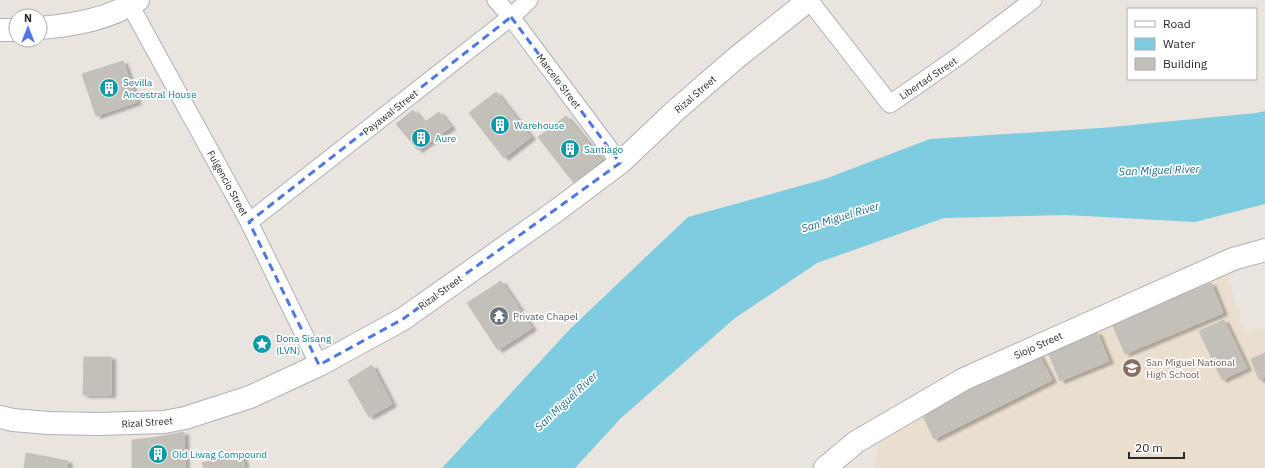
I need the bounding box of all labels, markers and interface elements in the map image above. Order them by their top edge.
north arrow [8,8,48,48]
legend [1127,8,1257,80]
text: N [24,11,32,25]
text: Road [1163,16,1191,31]
text: Water [1163,36,1196,51]
street label: Marcelo Street [534,51,584,112]
street label: Libertad Street [897,54,960,103]
text: Building [1163,56,1208,71]
street label: Rizal Street [672,72,719,116]
place label: Sevilla Ancestral House [123,76,197,101]
building icon: Sevilla Ancestral House [98,77,120,99]
street label: Payawal Street [360,86,421,138]
building icon: Warehouse [489,114,511,136]
place label: Warehouse [514,119,565,132]
building icon: Aure [410,127,432,149]
place label: Aure [435,132,457,145]
building icon: Santiago [559,138,581,160]
place label: Santiago [584,143,623,156]
street label: Fulgencio Street [204,148,251,219]
water label: San Miguel River [1118,162,1201,178]
water label: San Miguel River [799,198,882,235]
street label: Rizal Street [416,272,465,313]
temple icon: Private Chapel [488,305,510,327]
place label: Private Chapel [513,310,578,323]
street label: Siojo Street [1012,329,1065,362]
place label: Dona Sisang (LVN) [276,332,332,357]
place icon: Dona Sisang (LVN) [251,333,273,355]
place label: San Miguel National High School [1146,356,1235,381]
school or university icon: San Miguel National High School [1121,357,1143,379]
water label: San Miguel River [532,368,601,434]
street label: Rizal Street [121,414,174,431]
scale bar [1129,434,1184,460]
text: 20 m [1135,440,1163,455]
building icon: Old Liwag Compound [147,443,169,465]
place label: Old Liwag Compound [172,448,267,461]

